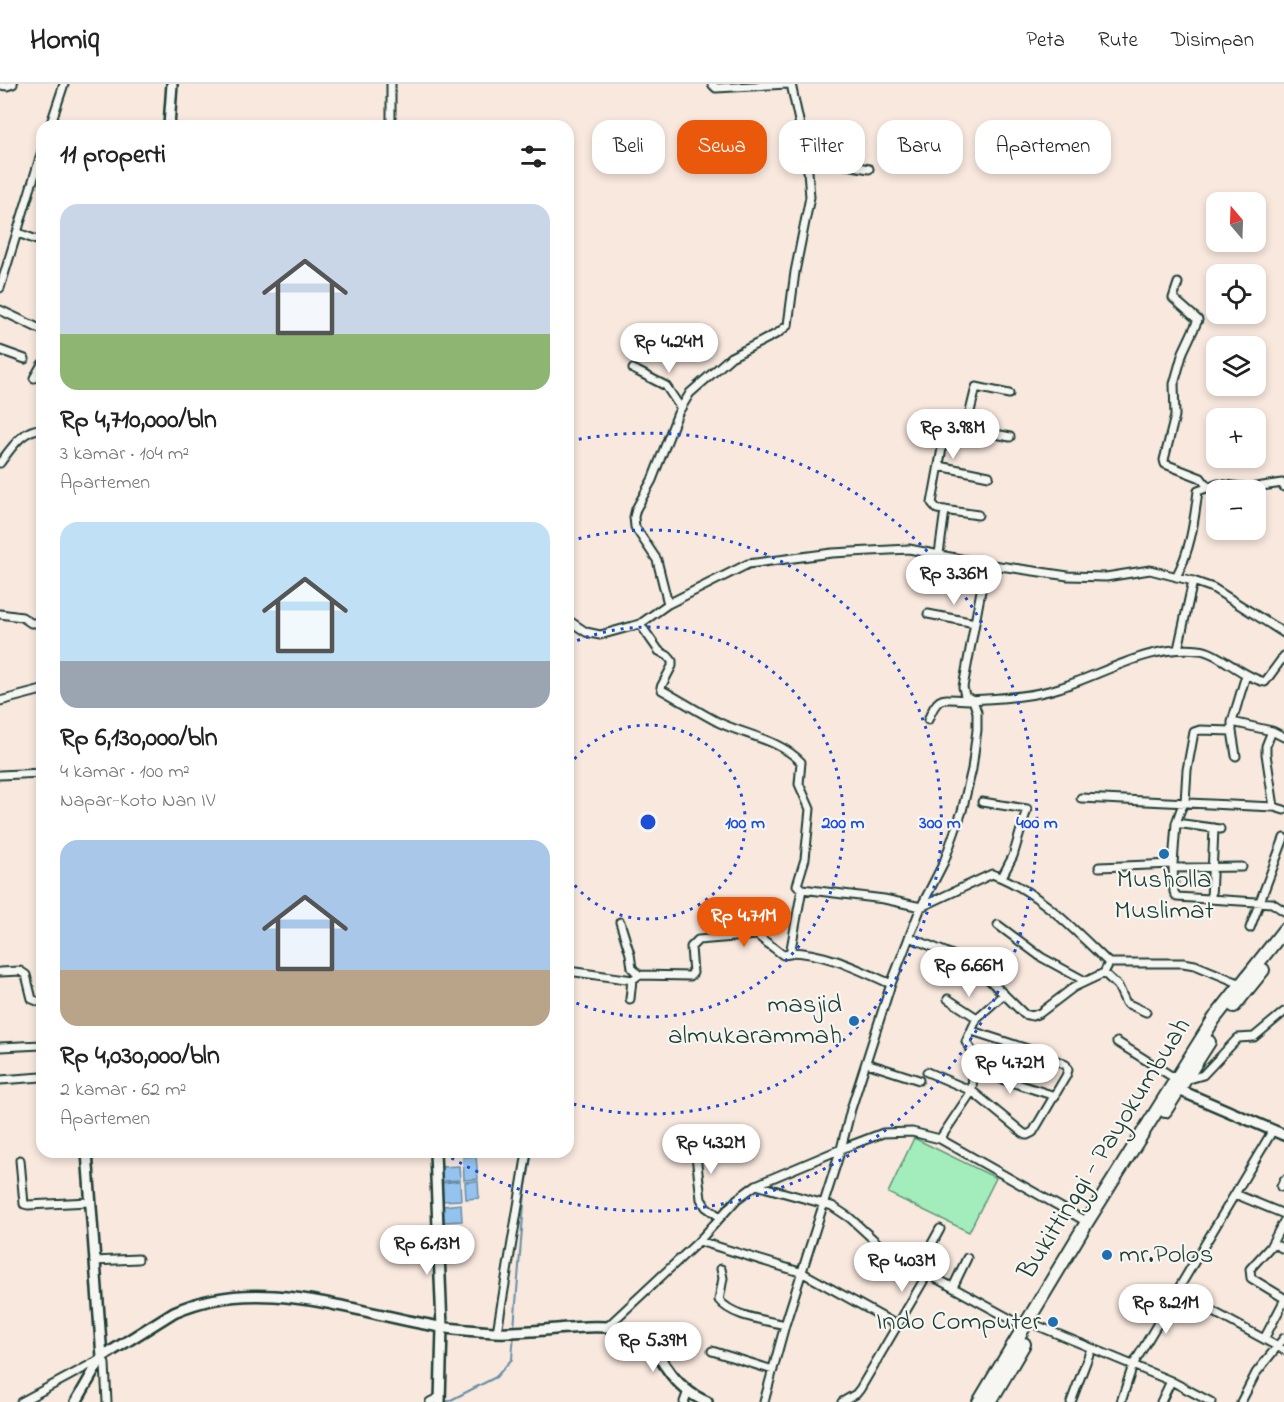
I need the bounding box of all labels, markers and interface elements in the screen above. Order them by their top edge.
text: Homiq [30,21,99,62]
text: Peta [1026,26,1065,56]
text: Rute [1098,26,1138,56]
text: Disimpan [1171,26,1254,56]
chip: Beli [592,120,665,174]
chip: Sewa [677,120,767,174]
chip: Filter [779,120,865,174]
chip: Baru [877,120,963,174]
chip: Apartemen [975,120,1111,174]
text: 11 properti [60,137,166,175]
icon: filters [517,140,550,173]
north arrow [1206,192,1266,252]
map controls [1206,192,1266,540]
icon: home [251,243,359,351]
button: locate [1206,264,1266,324]
pin: Rp 4.24M [607,323,731,374]
text: Rp 4.24M [634,328,704,357]
button: layers [1206,336,1266,396]
text: Rp 4,710,000/bln [60,402,217,440]
button: + [1206,408,1266,468]
pin: Rp 3.98M [891,409,1015,460]
text: Rp 3.98M [921,414,985,443]
text: 3 kamar · 104 m² [60,440,189,469]
text: Apartemen [60,469,150,498]
button: − [1206,480,1266,540]
pin: Rp 3.36M [892,555,1016,606]
text: Rp 3.36M [920,560,988,589]
icon: home [251,561,359,669]
text: Rp 6,130,000/bln [60,720,218,758]
text: 4 kamar · 100 m² [60,758,190,787]
text: Napar-Koto Nan IV [60,787,215,816]
text: 100 m [725,811,765,837]
text: 200 m [821,811,865,837]
text: 300 m [918,811,961,837]
text: 400 m [1016,811,1058,837]
centre of rings [638,812,658,832]
marker: Musholla Muslimat [1157,847,1171,861]
place label: Musholla Muslimat [1114,861,1214,931]
icon: home [251,879,359,987]
pin: Rp 4.71M [682,897,806,948]
text: Rp 4.71M [711,902,777,931]
pin: Rp 6.66M [907,947,1031,998]
text: Rp 6.66M [934,952,1004,981]
place label: masjid almukarammah [668,986,842,1056]
street label: Bukittinggi - Payokumbuah [1008,1011,1202,1288]
marker: masjid almukarammah [847,1014,861,1028]
text: Rp 4,030,000/bln [60,1038,220,1076]
pin: Rp 4.72M [948,1044,1072,1095]
text: Rp 4.72M [975,1049,1045,1078]
text: 2 kamar · 62 m² [60,1076,186,1105]
text: Apartemen [60,1105,150,1134]
pin: Rp 4.32M [649,1124,773,1175]
text: Rp 4.32M [676,1129,746,1158]
pin: Rp 6.13M [365,1225,489,1276]
text: Rp 6.13M [394,1230,460,1259]
place label: mr.Polos [1119,1236,1213,1275]
pin: Rp 4.03M [840,1242,964,1293]
text: Rp 4.03M [868,1247,936,1276]
marker: mr.Polos [1100,1248,1114,1262]
pin: Rp 8.21M [1104,1284,1228,1335]
text: Rp 8.21M [1133,1289,1199,1318]
place label: Indo Computer [876,1303,1042,1342]
marker: Indo Computer [1046,1315,1060,1329]
pin: Rp 5.39M [591,1322,715,1373]
text: Rp 5.39M [619,1327,687,1356]

